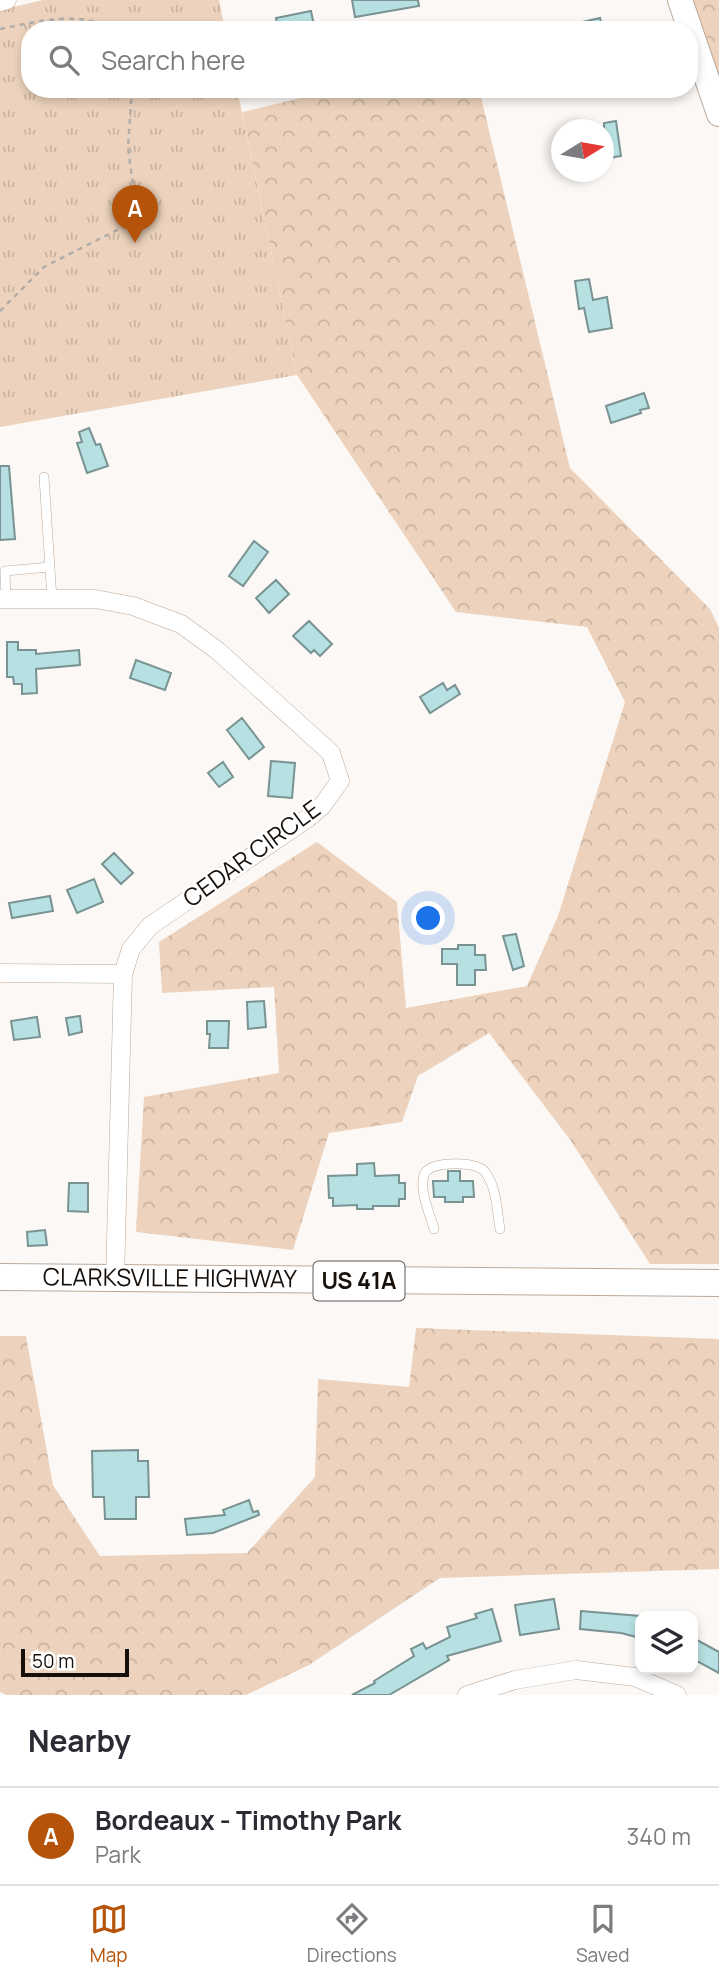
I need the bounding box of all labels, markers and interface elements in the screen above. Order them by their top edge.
search box [21,21,698,98]
icon: search [45,41,83,79]
text: Search here [101,42,246,78]
north arrow [551,119,614,182]
pin: A [112,185,158,243]
street label: CEDAR CIRCLE [176,792,327,914]
your location [411,901,445,935]
street label: CLARKSVILLE HIGHWAY [43,1259,298,1294]
road number: US 41A [314,1262,404,1300]
map controls [635,1611,698,1674]
button: layers [635,1611,698,1674]
scale bar [21,1646,130,1678]
text: 50 m [32,1648,74,1674]
text: Nearby [28,1720,131,1761]
text: Bordeaux - Timothy Park [95,1802,401,1838]
text: A [43,1820,59,1852]
text: 340 m [627,1820,691,1852]
text: Park [95,1838,141,1870]
tab: Map [90,1900,128,1968]
tab: Directions [307,1900,397,1968]
tab: Saved [576,1900,629,1968]

